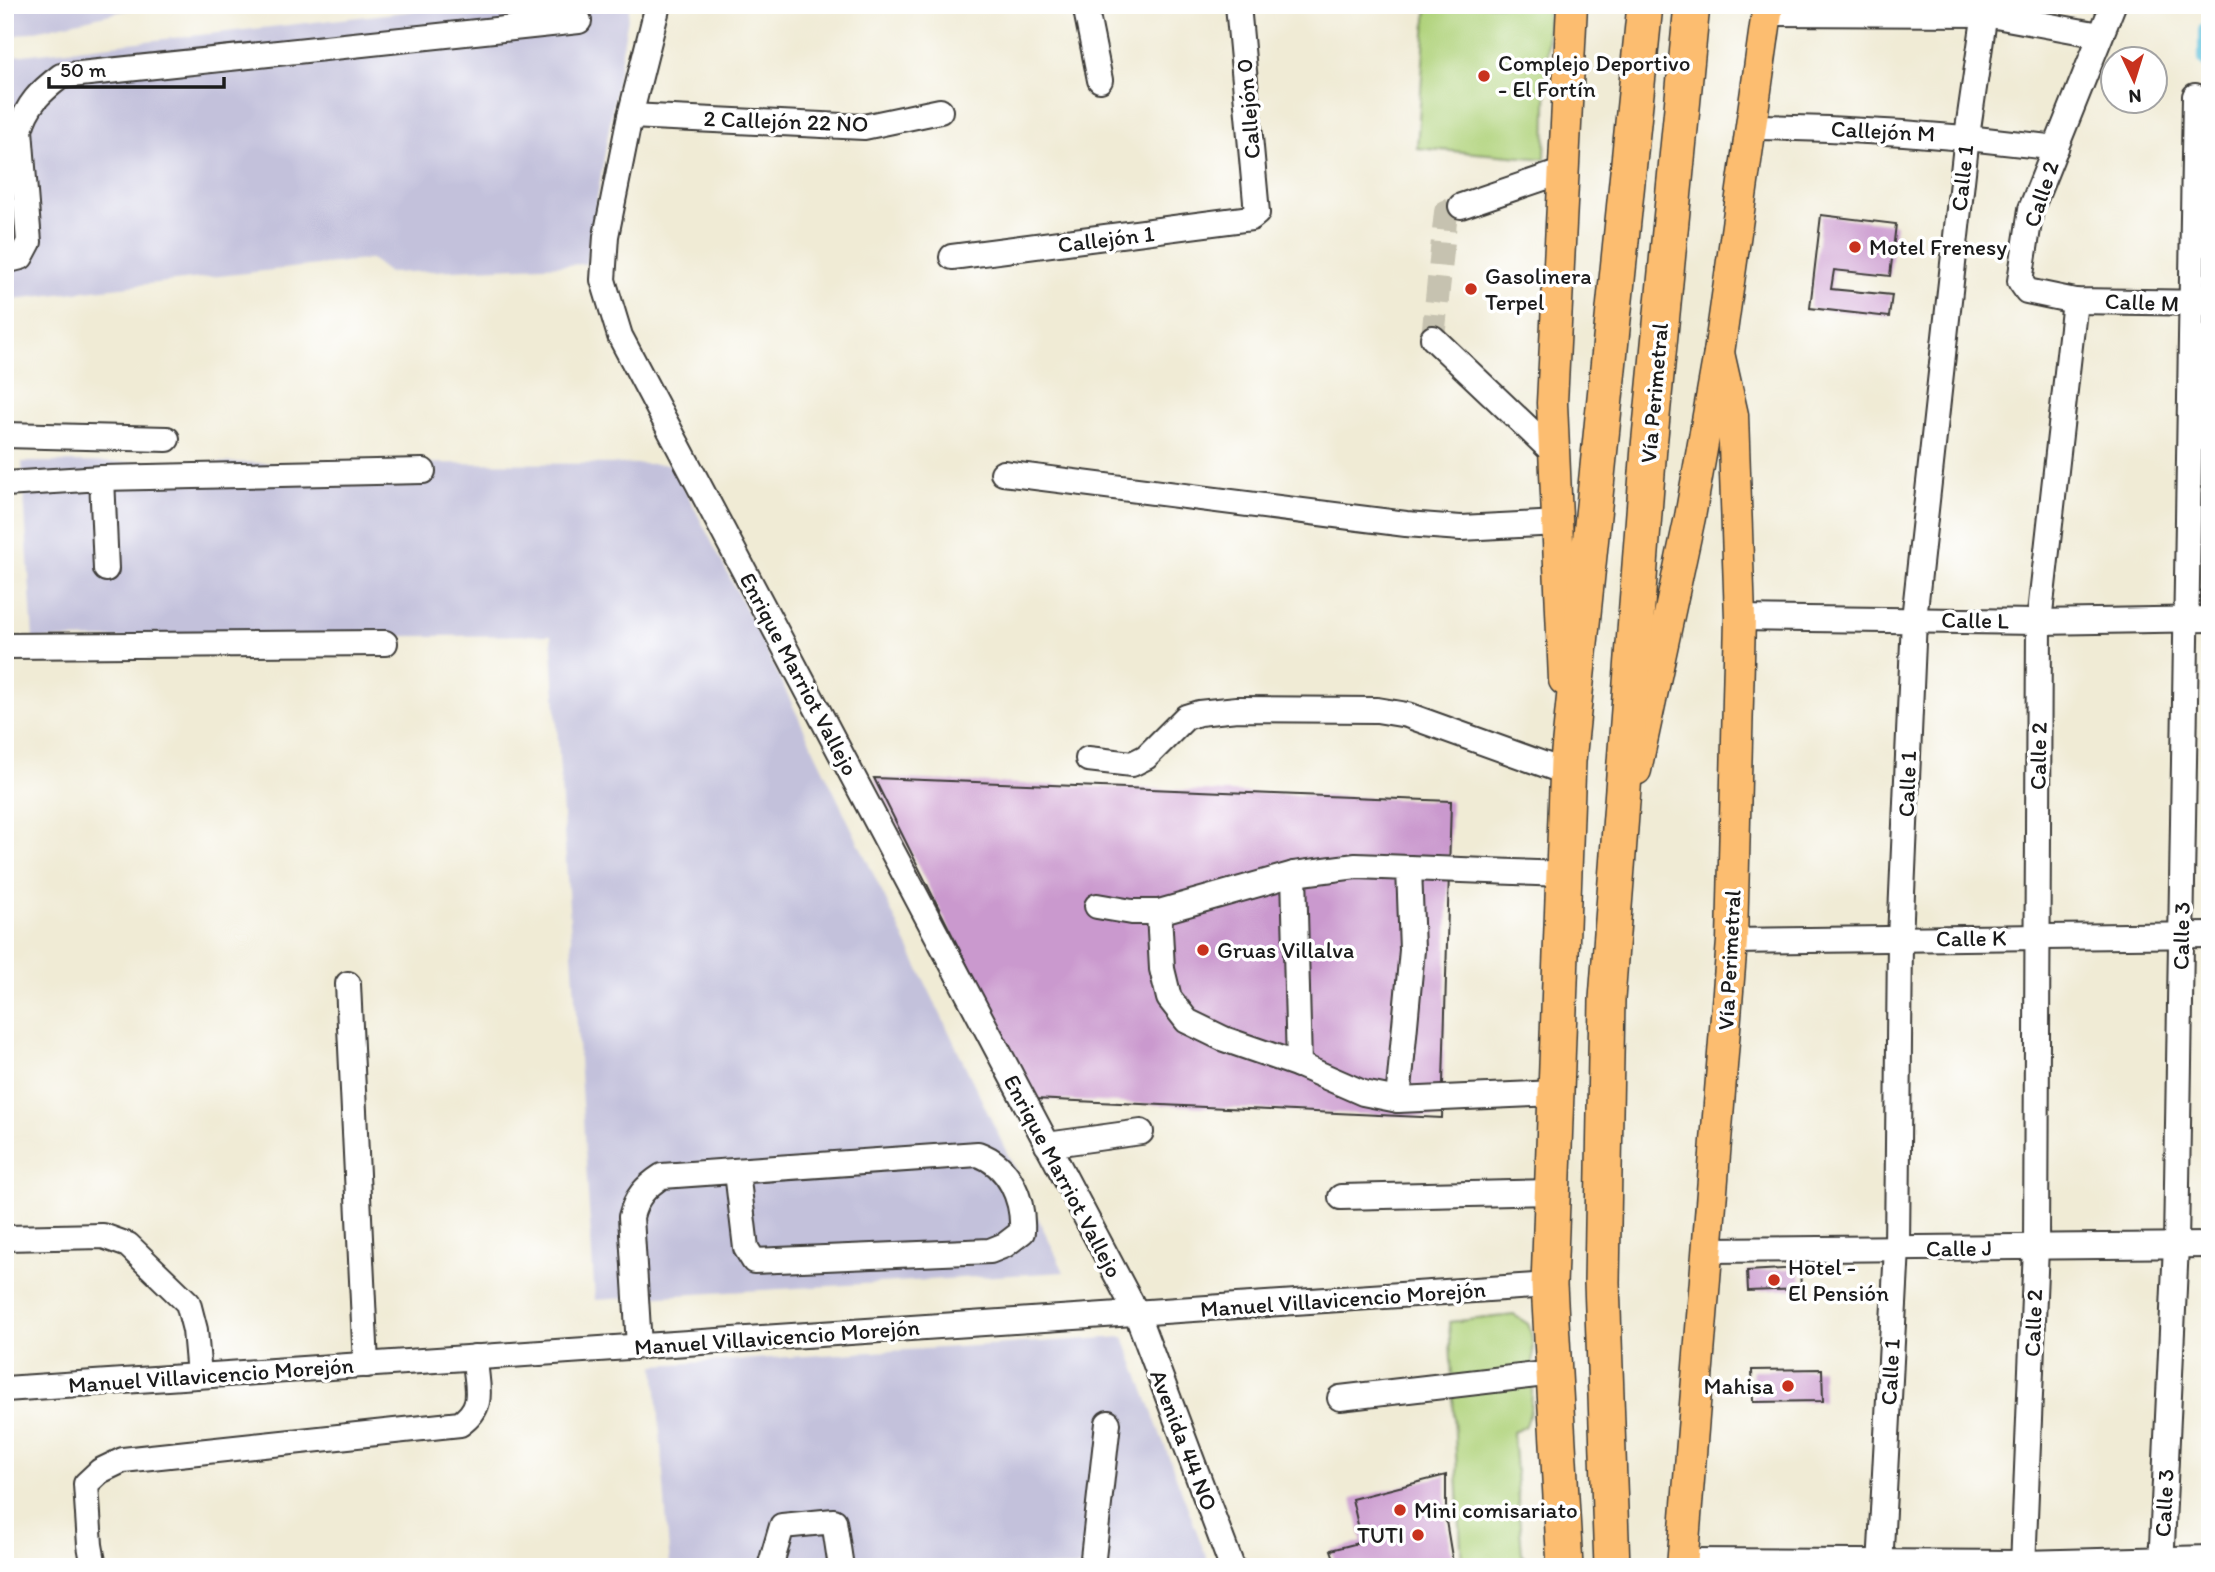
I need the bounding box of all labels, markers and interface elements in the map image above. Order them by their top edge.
scale bar [49,46,224,90]
north arrow [2100,46,2170,116]
place label: Complejo Deportivo - El Fortín [1498,49,1691,103]
text: 50 m [60,57,107,82]
street label: Callejón 0 [1230,58,1266,160]
marker: Complejo Deportivo - El Fortín [1476,68,1492,84]
text: N [2128,85,2142,108]
street label: 2 Callejón 22 NO [703,104,869,138]
street label: Callejón M [1830,114,1936,148]
street label: Calle 1 [1945,143,1979,213]
street label: Calle 2 [2017,157,2065,231]
street label: Callejón 1 [1056,219,1156,259]
place label: Motel Frenesy [1869,233,2007,261]
marker: Motel Frenesy [1847,239,1863,255]
place label: Gasolinera Terpel [1485,262,1592,316]
marker: Gasolinera Terpel [1463,281,1479,297]
street label: Calle M [2104,287,2180,317]
street label: Vía Perimetral [1634,321,1674,464]
street label: Enrique Marriot Vallejo [734,568,864,780]
street label: Calle L [1941,605,2009,635]
street label: Calle 2 [2023,722,2053,790]
street label: Calle 1 [1892,750,1922,818]
street label: Vía Perimetral [1711,889,1747,1031]
street label: Calle 3 [2166,902,2196,970]
street label: Calle K [1936,923,2006,953]
place label: Gruas Villalva [1217,936,1354,964]
marker: Gruas Villalva [1195,942,1211,958]
street label: Enrique Marriot Vallejo [998,1070,1128,1282]
street label: Calle J [1926,1233,1992,1263]
place label: Hotel - El Pensión [1788,1253,1889,1307]
marker: Hotel - El Pensión [1766,1272,1782,1288]
street label: Manuel Villavicencio Morejón [1199,1275,1487,1323]
street label: Calle 2 [2018,1289,2048,1357]
street label: Manuel Villavicencio Morejón [633,1313,921,1361]
street label: Calle 1 [1874,1338,1906,1406]
street label: Manuel Villavicencio Morejón [67,1351,355,1399]
street label: Avenida 44 NO [1144,1366,1224,1514]
place label: Mahisa [1704,1372,1774,1400]
marker: Mahisa [1780,1378,1796,1394]
street label: Calle 3 [2148,1468,2180,1538]
place label: Mini comisariato [1414,1496,1578,1524]
marker: Mini comisariato [1392,1502,1408,1518]
place label: TUTI [1357,1521,1404,1549]
marker: TUTI [1410,1527,1426,1543]

